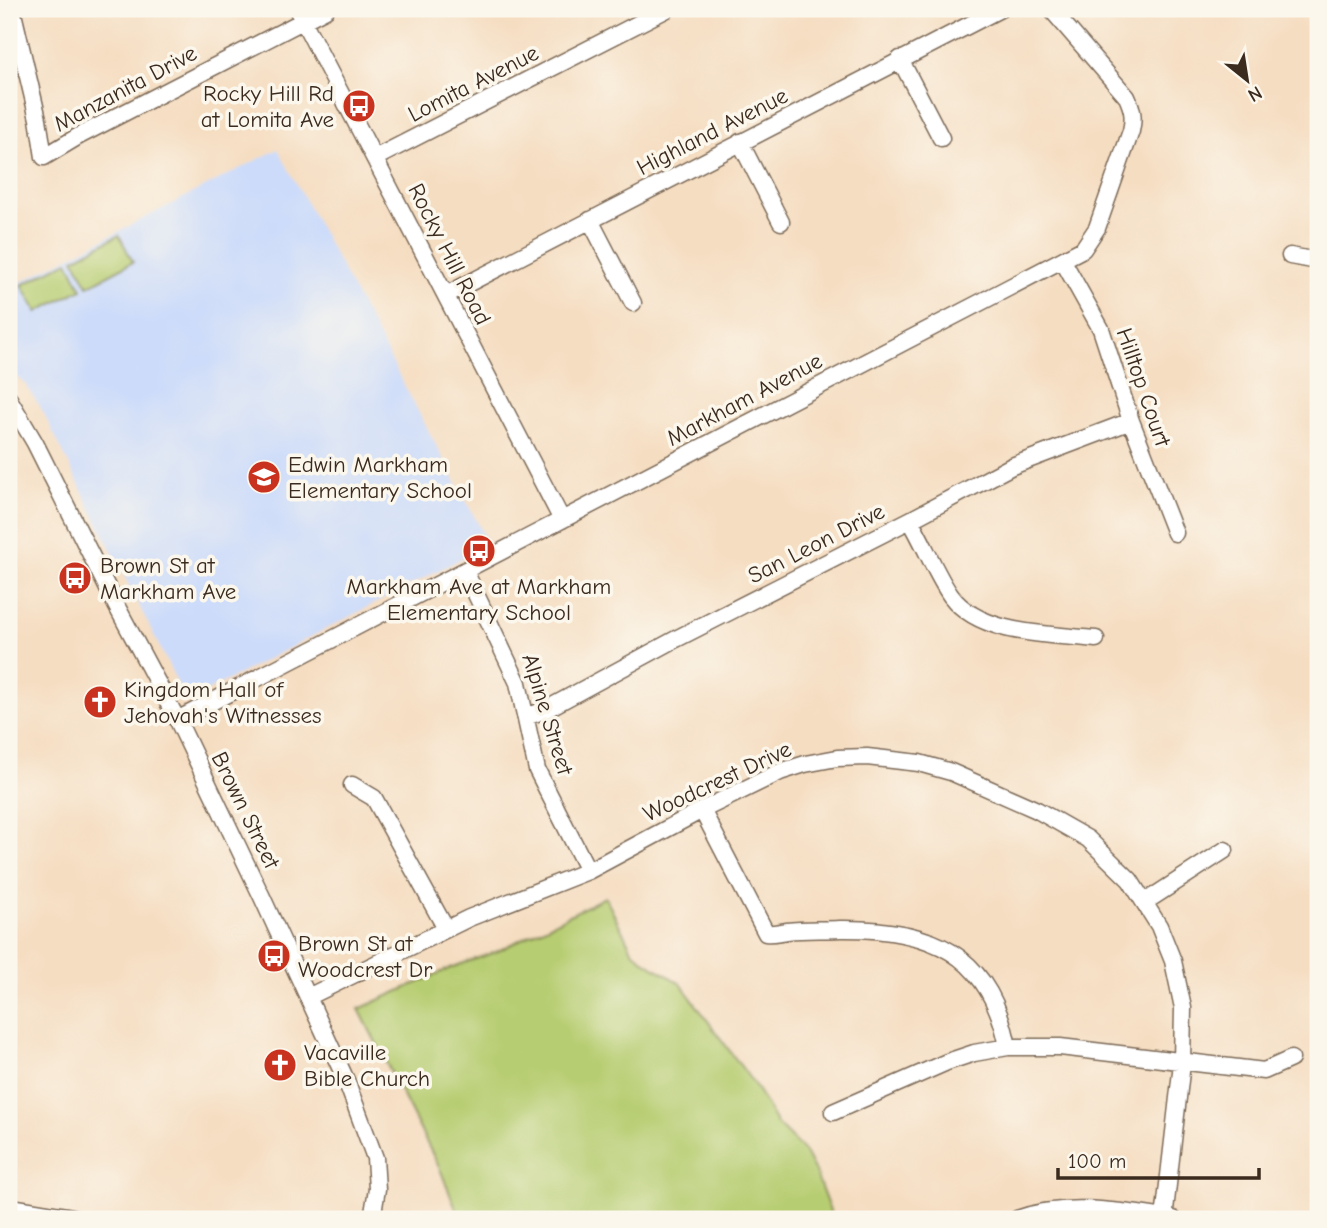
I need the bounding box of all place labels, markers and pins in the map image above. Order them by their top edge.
place label: Rocky Hill Rd at Lomita Ave [201,80,334,133]
bus stop icon: Rocky Hill Rd at Lomita Ave [340,87,378,125]
place label: Edwin Markham Elementary School [288,451,472,504]
school or university icon: Edwin Markham Elementary School [245,458,283,496]
bus stop icon: Markham Ave at Markham Elementary School [460,532,498,570]
place label: Brown St at Markham Ave [100,552,236,605]
bus stop icon: Brown St at Markham Ave [56,559,94,597]
place label: Markham Ave at Markham Elementary School [347,573,611,626]
place label: Kingdom Hall of Jehovah's Witnesses [124,676,322,729]
church icon: Kingdom Hall of Jehovah's Witnesses [81,683,119,721]
place label: Brown St at Woodcrest Dr [298,930,433,983]
bus stop icon: Brown St at Woodcrest Dr [255,937,293,975]
place label: Vacaville Bible Church [304,1039,430,1092]
church icon: Vacaville Bible Church [261,1046,299,1084]

